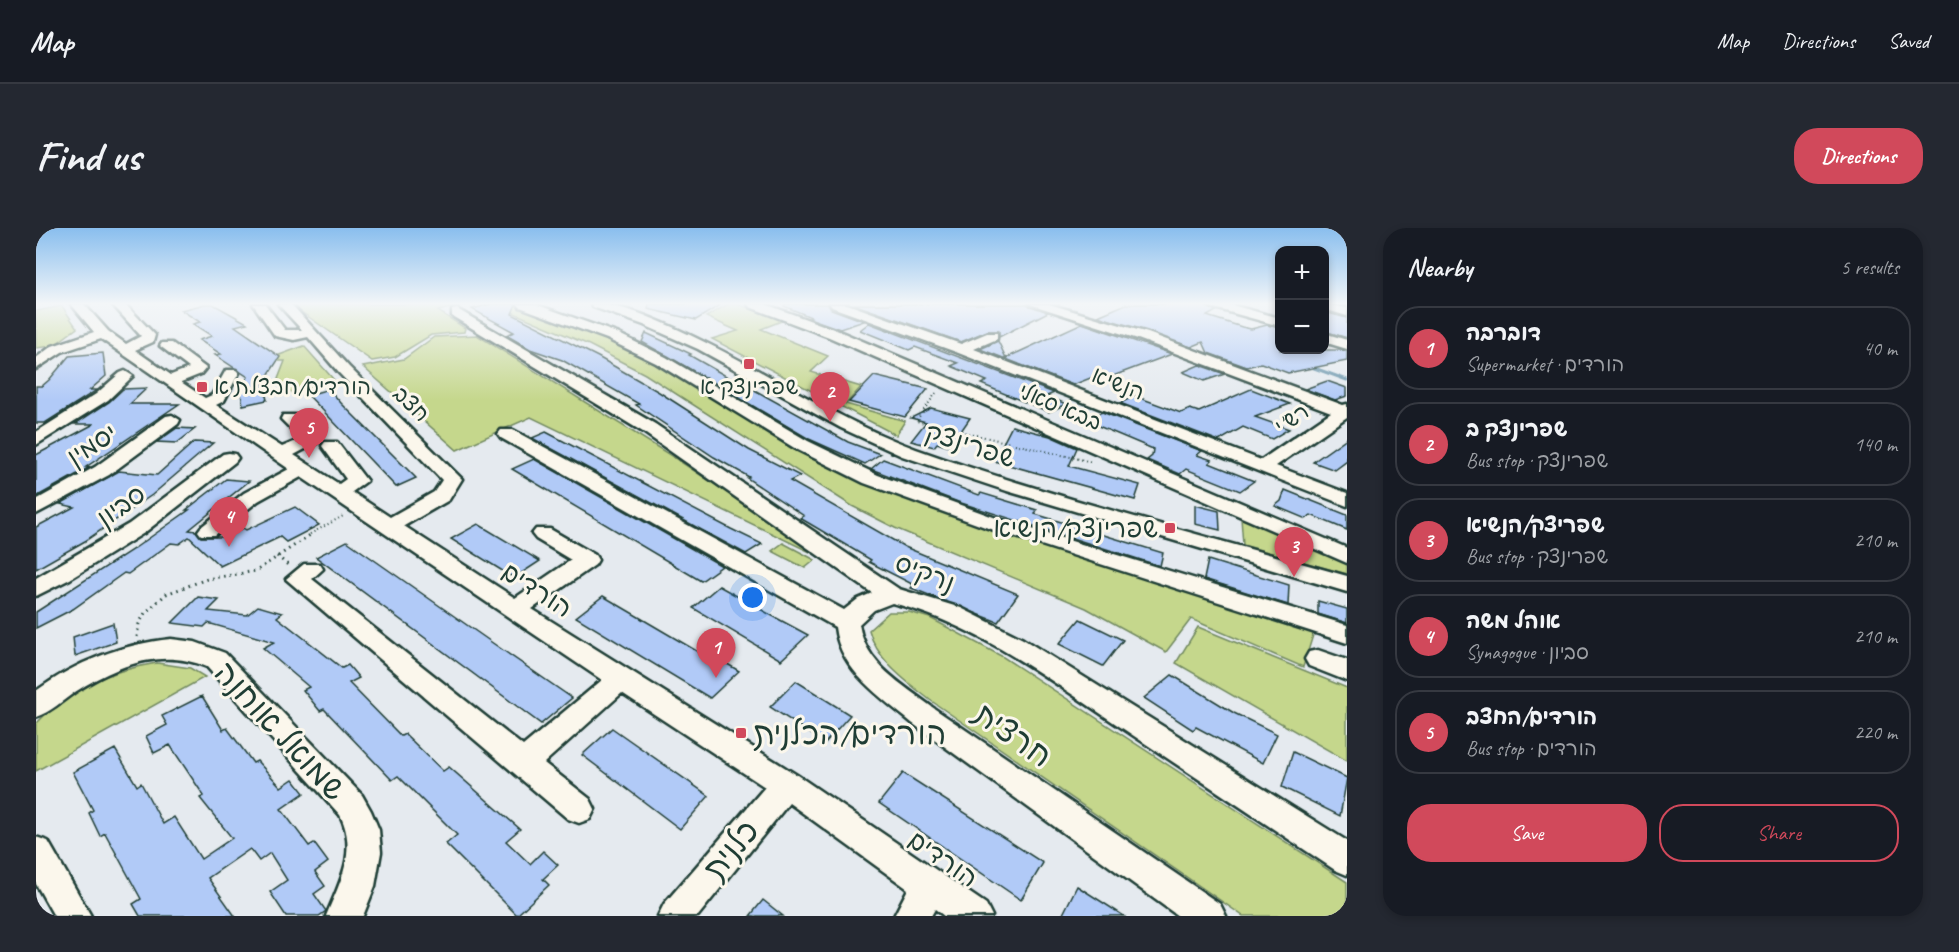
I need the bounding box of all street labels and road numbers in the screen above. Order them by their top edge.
street label: הנשיא [1088,361,1148,407]
street label: בבא סאלי [1014,377,1106,437]
street label: חצב [387,380,435,428]
street label: רש"י [1270,397,1314,441]
street label: שפרינצק [921,415,1019,475]
street label: יסמין [61,417,123,473]
street label: סביון [90,477,152,535]
street label: נרקיס [890,546,960,600]
street label: הורדים [495,555,579,625]
street label: שמואל אוחנה [205,653,355,809]
street label: חרצית [964,692,1060,777]
street label: כלנית [694,812,768,888]
street label: הורדים [902,823,984,895]

